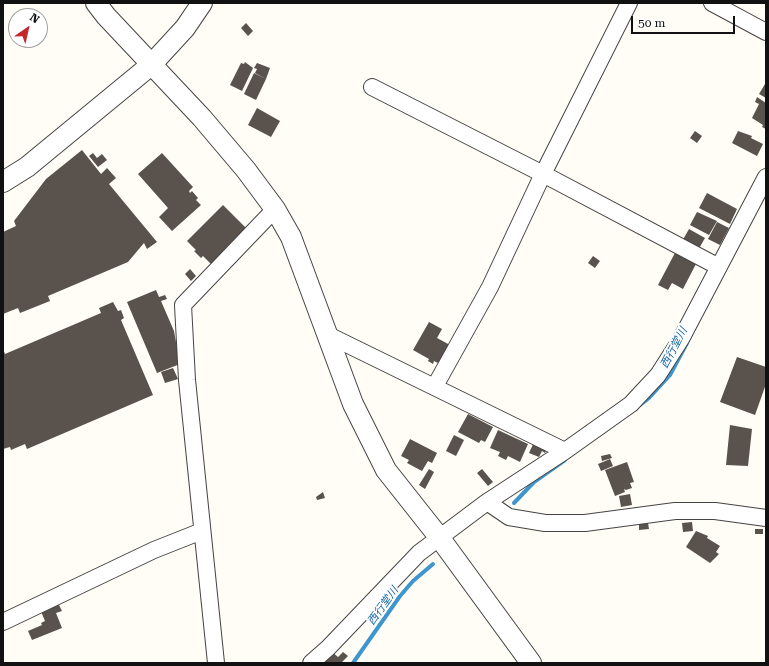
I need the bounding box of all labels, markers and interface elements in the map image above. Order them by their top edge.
north arrow [8,8,48,48]
scale bar [633,8,737,34]
text: N [27,11,42,26]
text: 50 m [638,16,665,30]
water label: 西行堂川 [658,325,690,371]
water label: 西行堂川 [365,584,401,628]

